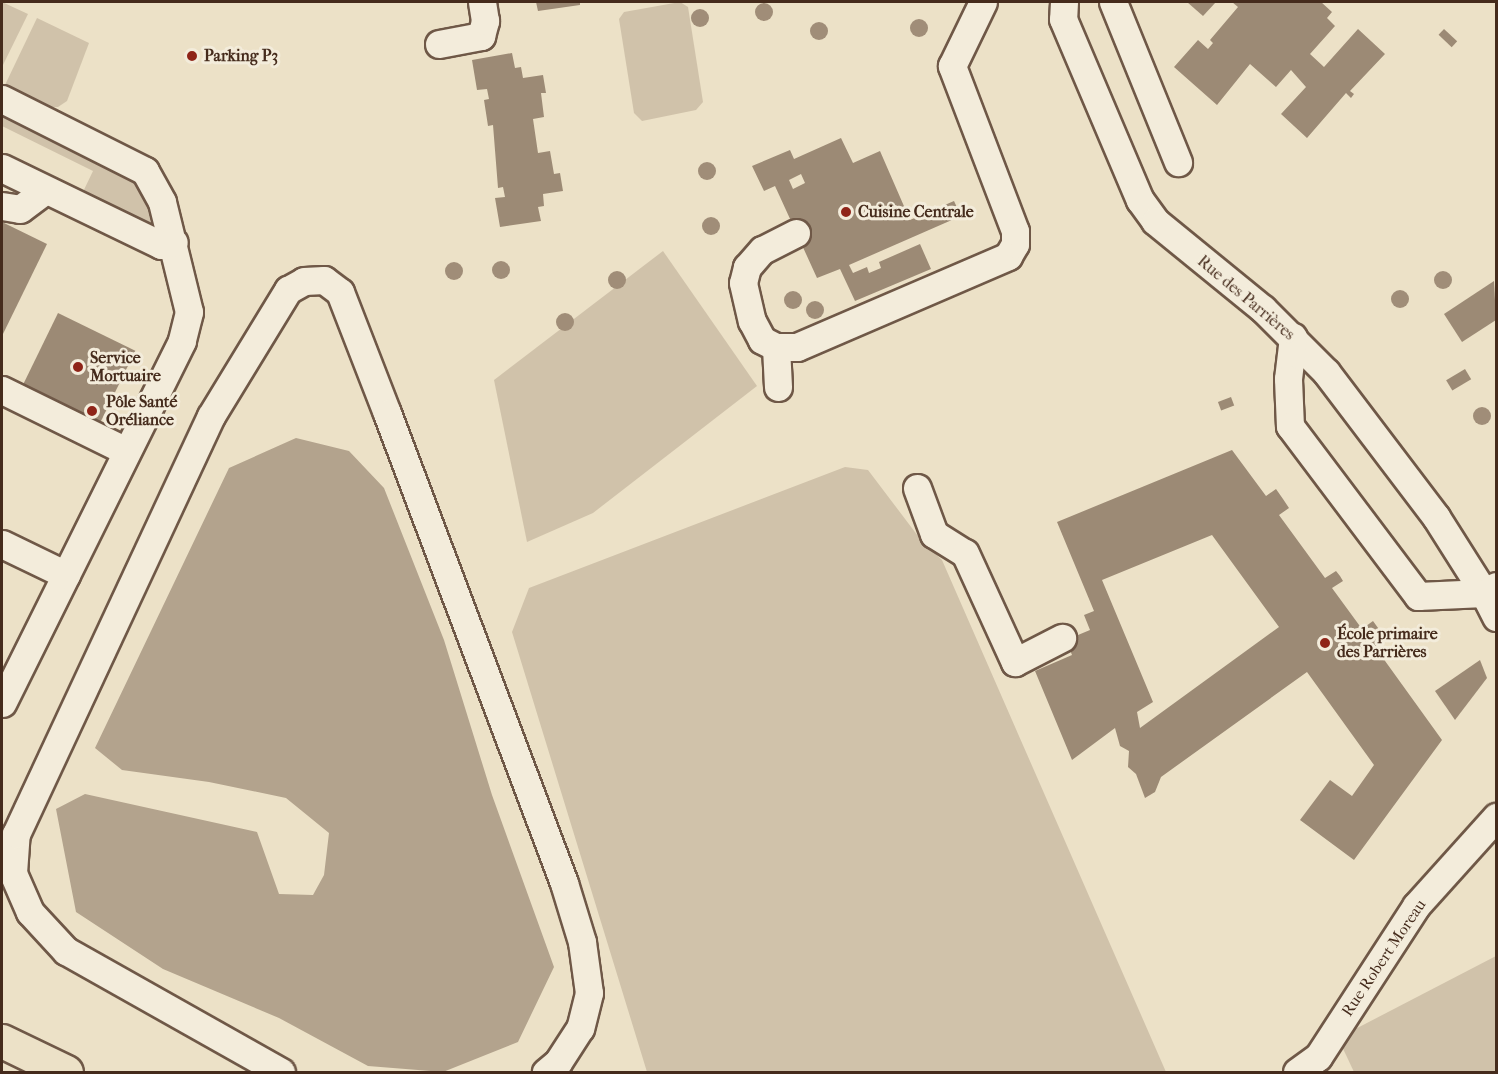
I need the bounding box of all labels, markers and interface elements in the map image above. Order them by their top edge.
place label: Parking P3 [204,46,278,66]
marker: Parking P3 [185,49,199,63]
place label: Cuisine Centrale [858,202,974,222]
marker: Cuisine Centrale [839,205,853,219]
street label: Rue des Parrières [1193,252,1299,344]
place label: Service Mortuaire [90,348,161,386]
marker: Service Mortuaire [71,360,85,374]
place label: Pôle Santé Oréliance [106,392,177,430]
marker: Pôle Santé Oréliance [83,402,101,420]
place label: École primaire des Parrières [1337,624,1438,662]
marker: École primaire des Parrières [1318,636,1332,650]
street label: Rue Robert Moreau [1338,896,1430,1020]

